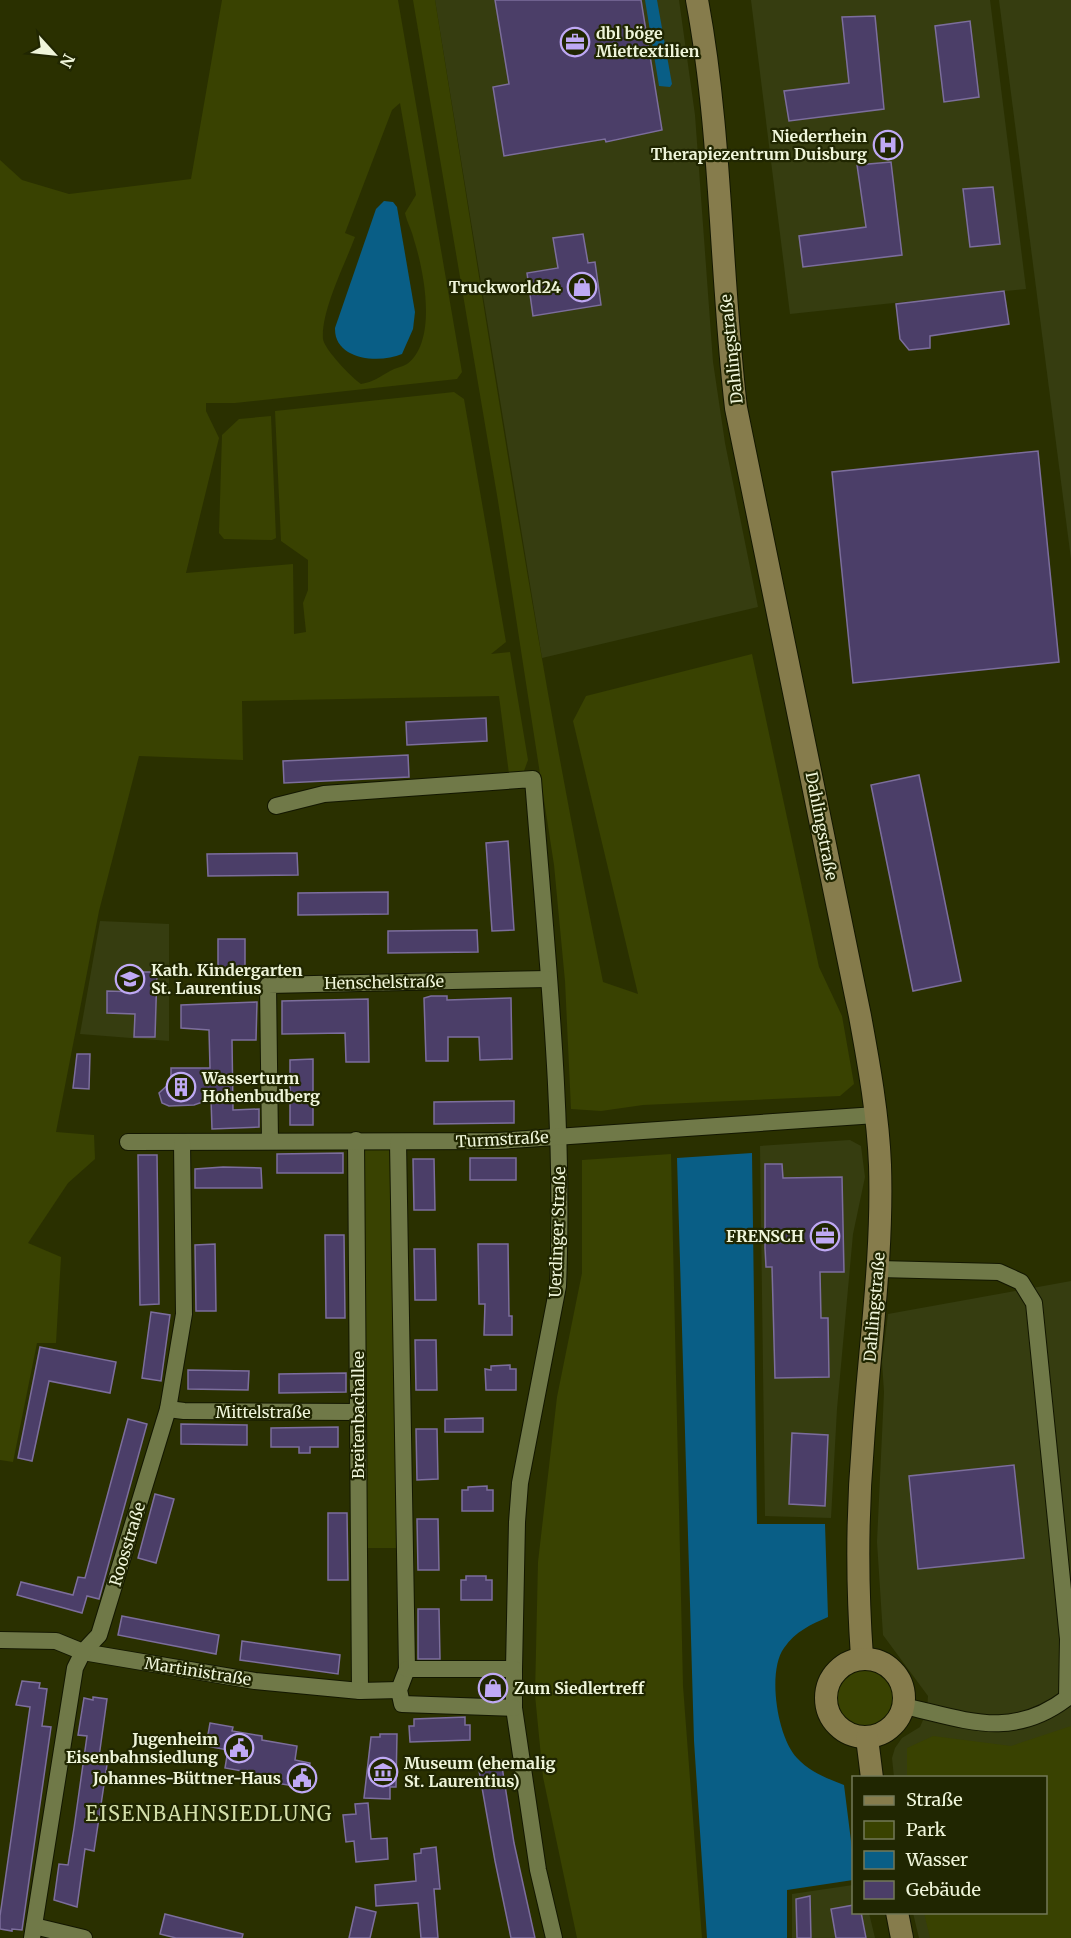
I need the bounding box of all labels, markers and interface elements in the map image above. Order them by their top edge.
place label: dbl böge Miettextilien [596,23,700,61]
north arrow [24,24,84,84]
office icon: dbl böge Miettextilien [559,26,591,58]
text: N [55,51,79,71]
place label: Niederrhein Therapiezentrum Duisburg [651,126,867,164]
hospital icon: Niederrhein Therapiezentrum Duisburg [872,129,904,161]
shop icon: Truckworld24 [566,271,598,303]
place label: Truckworld24 [449,277,561,297]
street label: Dahlingstraße [715,293,747,405]
street label: Dahlingstraße [802,770,842,882]
place label: Kath. Kindergarten St. Laurentius [151,960,303,998]
school or university icon: Kath. Kindergarten St. Laurentius [114,963,146,995]
street label: Henschelstraße [324,971,444,993]
place label: Wasserturm Hohenbudberg [201,1068,320,1106]
building icon: Wasserturm Hohenbudberg [165,1071,197,1103]
street label: Turmstraße [455,1127,549,1151]
street label: Uerdinger Straße [545,1166,569,1298]
office icon: FRENSCH [809,1220,841,1252]
place label: FRENSCH [726,1226,804,1246]
street label: Dahlingstraße [859,1251,889,1363]
street label: Breitenbachallee [348,1351,368,1479]
street label: Mittelstraße [215,1402,311,1422]
street label: Roosstraße [105,1500,149,1588]
street label: Martinistraße [143,1653,253,1689]
shop icon: Zum Siedlertreff [477,1672,509,1704]
place label: Zum Siedlertreff [514,1678,645,1698]
place label: Jugenheim Eisenbahnsiedlung [66,1729,218,1767]
public building icon: Jugenheim Eisenbahnsiedlung [223,1732,255,1764]
place label: Museum (ehemalig St. Laurentius) [404,1753,555,1791]
museum icon: Museum (ehemalig St. Laurentius) [367,1756,399,1788]
public building icon: Johannes-Büttner-Haus [286,1762,318,1794]
place label: Johannes-Büttner-Haus [92,1768,281,1788]
legend [852,1776,1047,1914]
text: Straße [906,1788,963,1811]
district label: EISENBAHNSIEDLUNG [85,1801,333,1826]
text: Park [906,1818,947,1841]
text: Wasser [905,1848,968,1871]
text: Gebäude [906,1878,981,1901]

